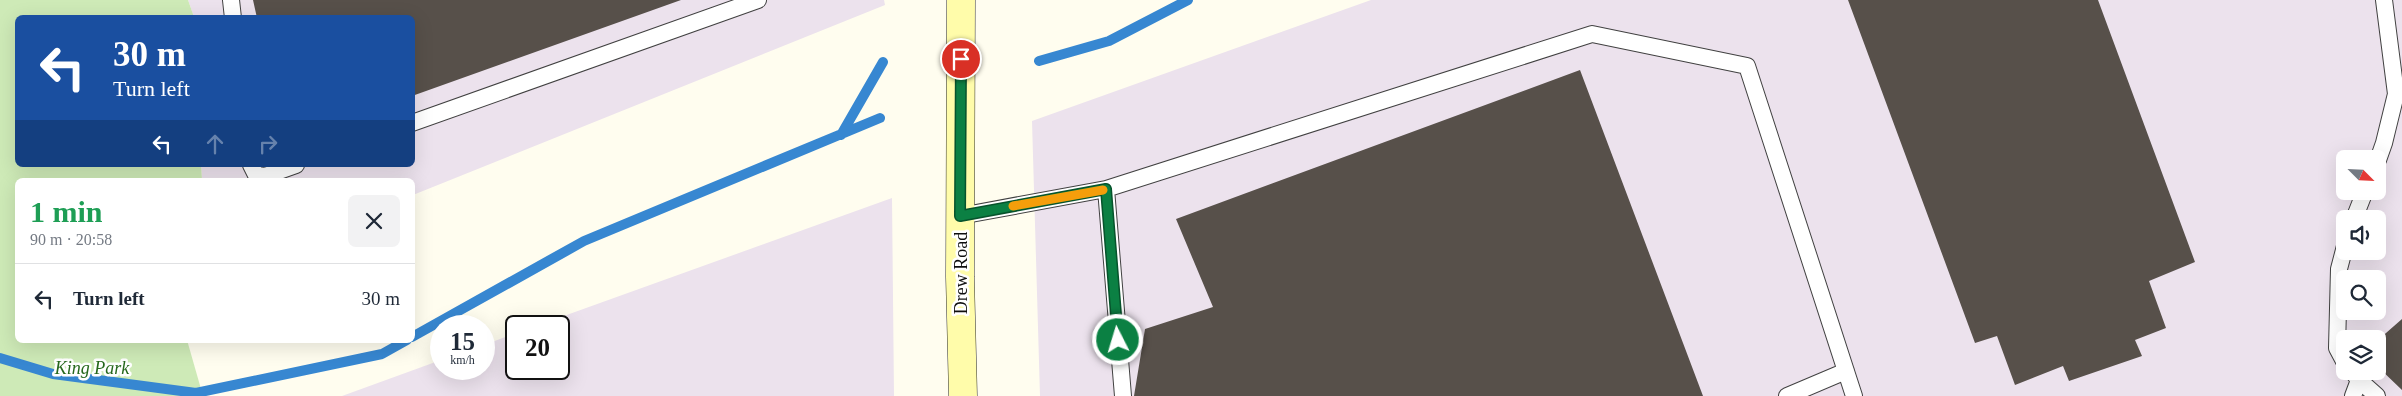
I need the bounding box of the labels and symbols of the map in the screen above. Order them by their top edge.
pin [940,38,982,80]
north arrow [2336,150,2386,200]
street label: Drew Road [951,232,971,314]
position arrow [1091,313,1143,365]
speed limit sign: 20 [505,315,570,380]
park label: King Park [54,358,130,378]

